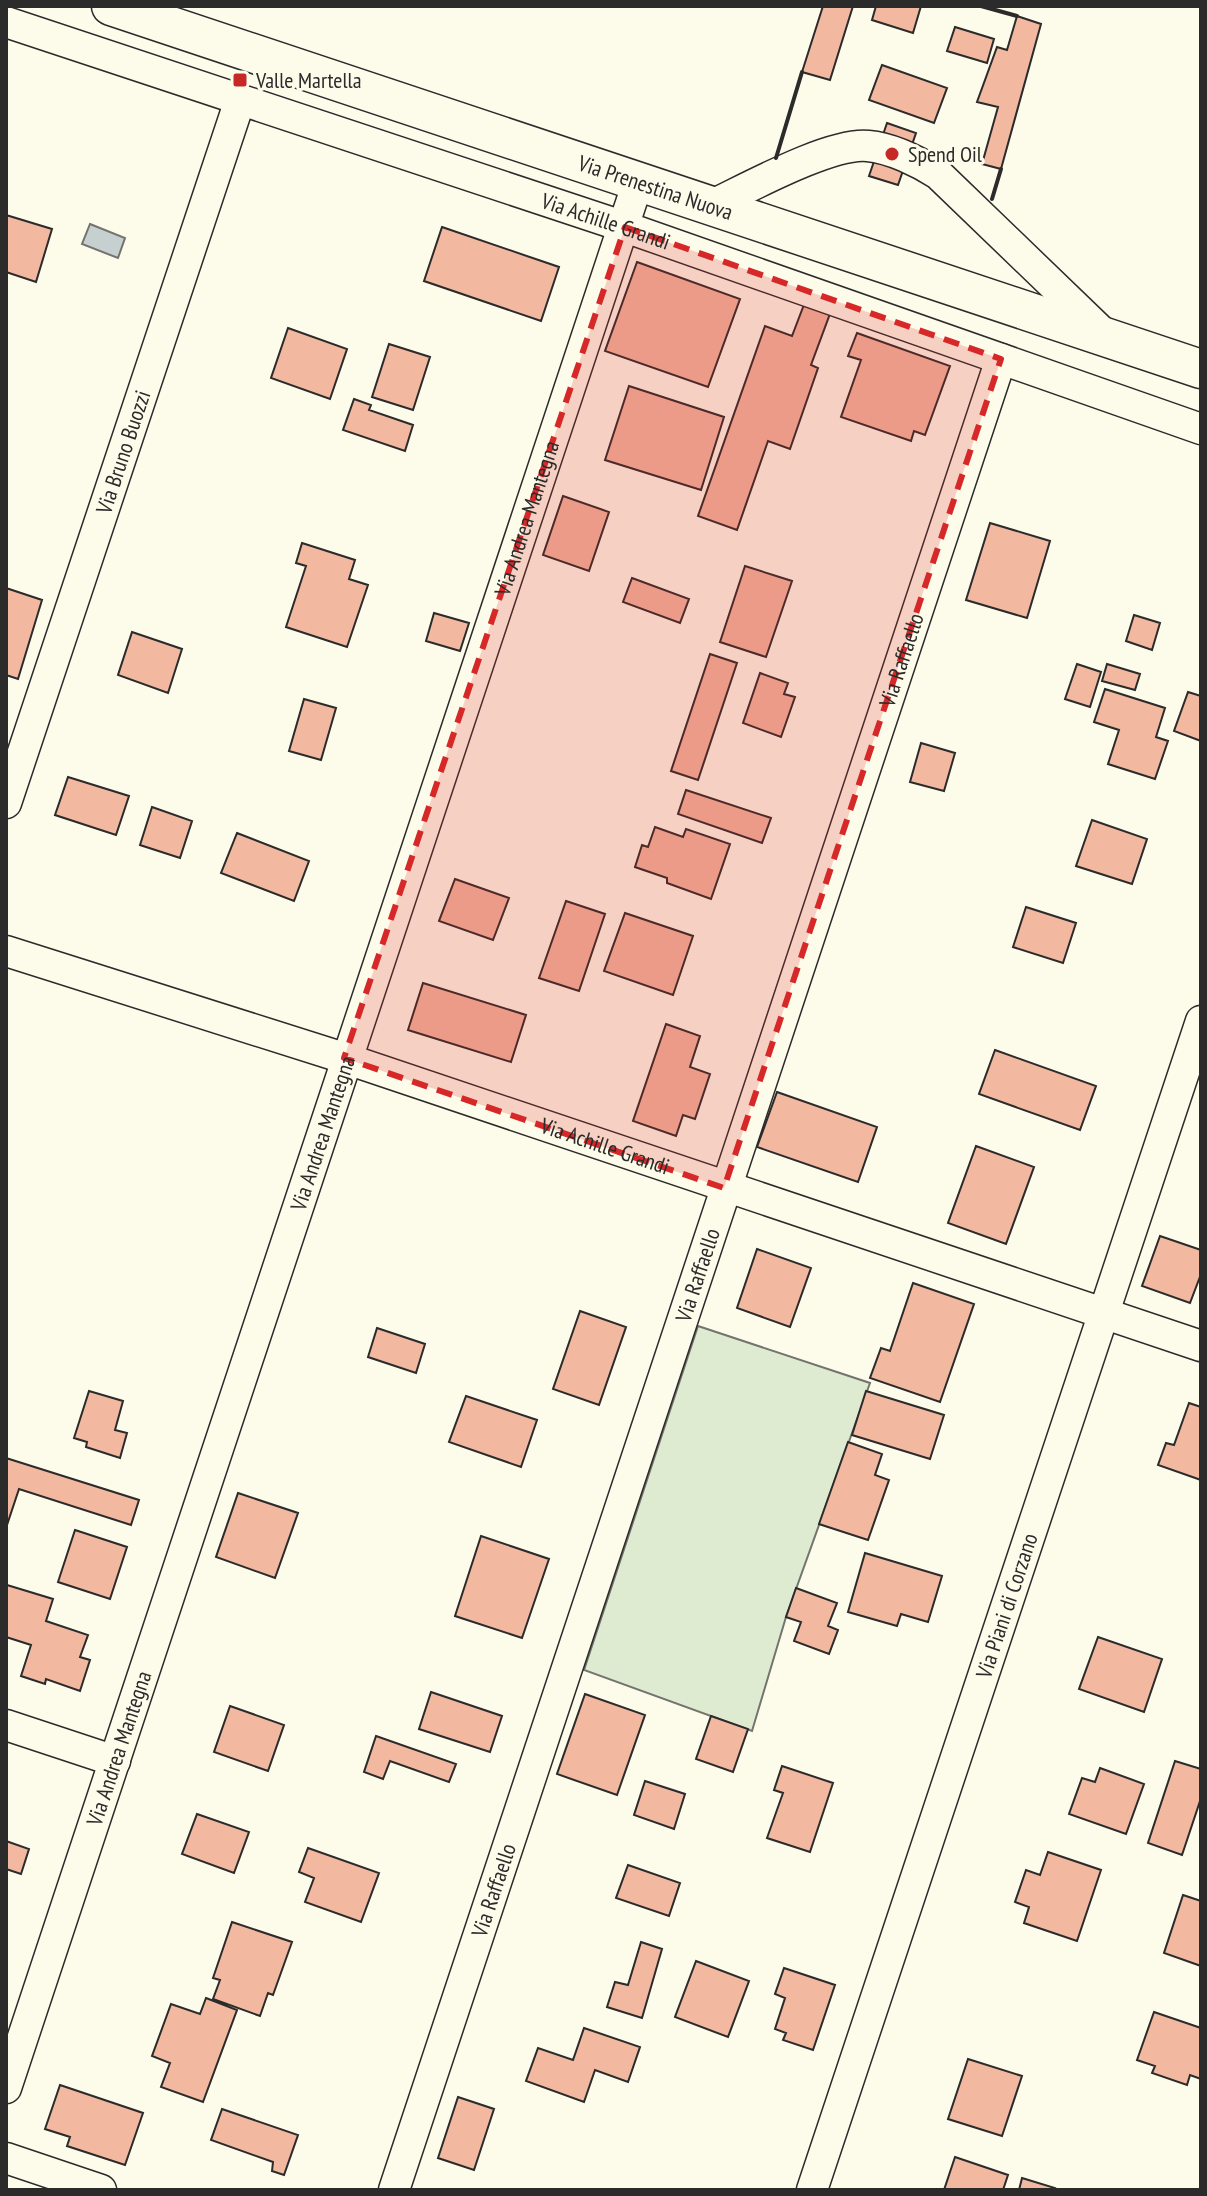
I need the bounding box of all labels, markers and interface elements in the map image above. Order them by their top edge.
place label: Valle Martella [255,66,361,94]
marker: Valle Martella [231,71,249,89]
place label: Spend Oil [908,140,983,168]
marker: Spend Oil [883,145,901,163]
street label: Via Prenestina Nuova [574,148,736,226]
street label: Via Achille Grandi [537,186,674,256]
street label: Via Bruno Buozzi [89,387,156,518]
street label: Via Andrea Mantegna [488,437,565,600]
street label: Via Raffaello [872,610,930,711]
street label: Via Andrea Mantegna [284,1052,361,1215]
street label: Via Achille Grandi [536,1111,673,1180]
street label: Via Raffaello [669,1225,726,1326]
street label: Via Piani di Corzano [969,1529,1044,1683]
street label: Via Andrea Mantegna [80,1667,157,1830]
street label: Via Raffaello [465,1840,522,1941]

